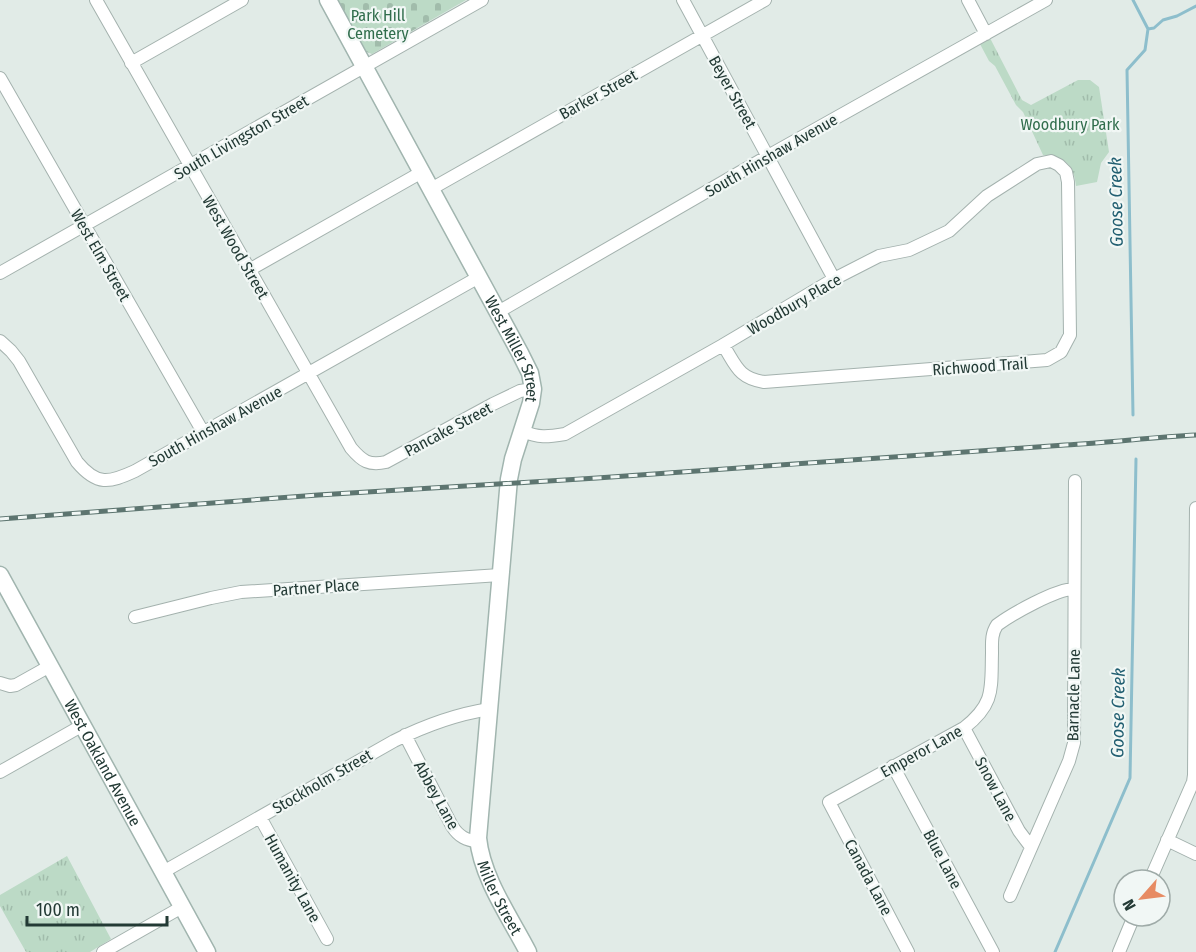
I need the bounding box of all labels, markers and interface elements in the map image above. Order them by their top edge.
park label: Park Hill Cemetery [347,6,410,43]
street label: Beyer Street [705,53,761,133]
street label: Barker Street [556,65,641,124]
street label: South Livingston Street [171,91,312,184]
street label: South Hinshaw Avenue [702,110,841,201]
park label: Woodbury Park [1020,115,1120,134]
water label: Goose Creek [1104,157,1128,247]
street label: West Wood Street [198,192,273,303]
street label: West Elm Street [67,206,135,305]
street label: Woodbury Place [744,270,845,339]
street label: West Miller Street [481,293,542,404]
street label: Richwood Trail [932,354,1028,379]
street label: South Hinshaw Avenue [145,382,285,471]
street label: Pancake Street [401,398,496,461]
street label: Partner Place [272,575,360,600]
street label: Barnacle Lane [1063,649,1084,741]
water label: Goose Creek [1106,668,1130,758]
street label: West Oakland Avenue [60,696,145,830]
street label: Emperor Lane [877,721,965,782]
street label: Stockholm Street [269,745,376,818]
street label: Snow Lane [971,754,1020,825]
street label: Abbey Lane [410,758,463,833]
street label: Blue Lane [919,826,966,892]
street label: Humanity Lane [261,831,325,926]
street label: Canada Lane [841,836,897,919]
street label: Miller Street [473,858,526,939]
north arrow [1112,868,1172,928]
scale bar [27,889,166,927]
text: N [1119,896,1140,914]
text: 100 m [36,899,80,921]

